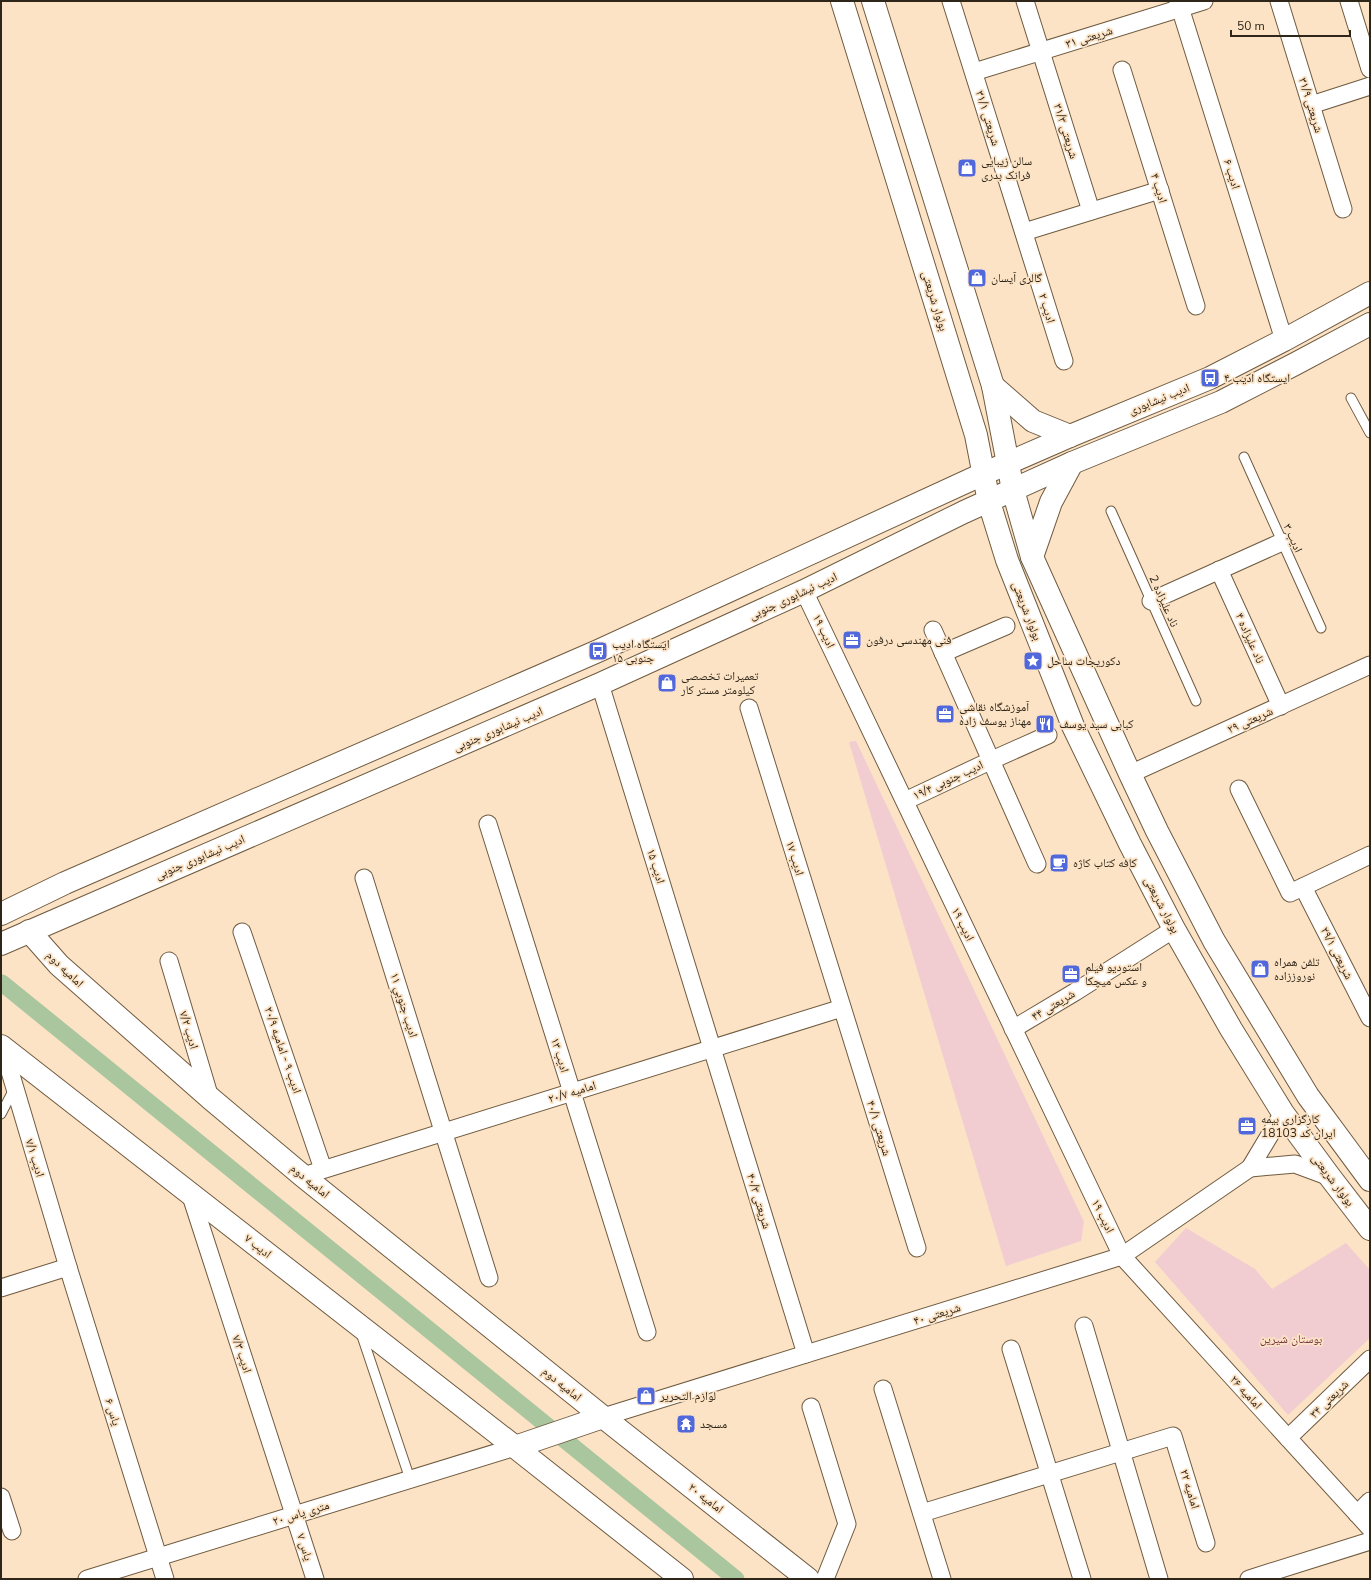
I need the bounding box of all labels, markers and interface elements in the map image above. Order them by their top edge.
scale bar [1231,12,1350,38]
text: 50 m [1237,18,1265,34]
street label: شریعتی ۳۱ [1064,22,1115,52]
street label: شریعتی ۳۱/۹ [1295,75,1327,135]
street label: شریعتی ۳۱/۱ [972,88,1004,148]
street label: شریعتی ۳۱/۳ [1050,101,1082,161]
place label: سالن زیبایی فرانک بدری [981,153,1032,183]
shop icon: سالن زیبایی فرانک بدری [956,157,978,179]
street label: ادیب ۶ [1220,157,1244,191]
street label: ادیب ۴ [1147,171,1171,205]
shop icon: گالری آيسان [966,267,988,289]
street label: بولوار شریعتی [918,269,952,333]
place label: گالری آيسان [991,270,1042,286]
street label: ادیب ۲ [1035,291,1059,325]
bus stop icon: ایستگاه ادیب ۴ [1199,367,1221,389]
place label: ایستگاه ادیب ۴ [1224,370,1290,386]
street label: ادیب نیشابوری [1126,379,1192,418]
street label: ادیب ۳ [1280,521,1307,555]
street label: ادیب نیشابوری جنوبی [746,568,840,623]
street label: ناد علیزاده 2 [1145,572,1183,630]
street label: بولوار شریعتی [1008,579,1046,643]
street label: ناد علیزاده ۴ [1232,610,1268,666]
street label: ادیب ۱۹ [809,611,839,651]
office icon: فنی مهندسی درفون [841,629,863,651]
place label: فنی مهندسی درفون [866,632,952,648]
place label: ایستگاه ادیب جنوبی ۱۵ [612,636,670,666]
bus stop icon: ایستگاه ادیب جنوبی ۱۵ [587,640,609,662]
place icon: دکوریجات ساحل [1022,650,1044,672]
place label: دکوریجات ساحل [1047,653,1120,669]
place label: تعمیرات تخصصی کیلومتر مستر کار [680,668,759,698]
shop icon: تعمیرات تخصصی کیلومتر مستر کار [656,672,678,694]
place label: آموزشگاه نقاشی مهناز یوسف زاده [959,699,1031,729]
street label: ادیب نیشابوری جنوبی [451,703,545,755]
office icon: آموزشگاه نقاشی مهناز یوسف زاده [934,703,956,725]
street label: شریعتی ۲۹ [1225,703,1275,737]
restaurant icon: کبابی سید یوسف [1034,713,1056,735]
place label: کبابی سید یوسف [1059,716,1134,732]
street label: ادیب جنوبی ۱۹/۴ [910,757,986,803]
street label: ادیب نیشابوری جنوبی [153,831,247,883]
street label: ادیب ۱۷ [782,839,808,877]
street label: ادیب ۱۵ [643,847,669,885]
cafe icon: کافه کتاب کاژه [1048,852,1070,874]
place label: کافه کتاب کاژه [1073,855,1137,871]
street label: بولوار شریعتی [1140,874,1184,936]
street label: ادیب ۱۹ [948,904,978,944]
street label: شریعتی ۲۹/۱ [1317,924,1357,982]
street label: امامیه دوم [43,947,87,991]
place label: تلفن همراه نوروززاده [1274,954,1320,984]
shop icon: تلفن همراه نوروززاده [1249,958,1271,980]
place label: استودیو فیلم و عکس میچکا [1085,959,1147,989]
office icon: استودیو فیلم و عکس میچکا [1060,963,1082,985]
street label: ادیب جنوبي ١١ [385,971,421,1040]
street label: شریعتی ۴۴ [1028,986,1078,1024]
street label: ادیب ۹ - امامیه ۲۰/۹ [261,1005,305,1096]
street label: ادیب ۷/۲ [176,1009,202,1051]
street label: ادیب ۱۳ [547,1036,573,1074]
street label: امامیه ۲۰/۷ [546,1077,598,1107]
street label: شریعتی ۴۰/۱ [863,1098,895,1158]
place label: کارگزاری بیمه ایران کد 18103 [1261,1111,1336,1141]
office icon: کارگزاری بیمه ایران کد 18103 [1236,1115,1258,1137]
street label: ادیب ۷/۱ [22,1137,48,1179]
street label: بولوار شریعتی [1308,1150,1358,1210]
street label: امامیه دوم [287,1160,333,1202]
street label: شریعتی ۴۰/۳ [743,1171,775,1231]
street label: ادیب ۱۹ [1088,1196,1118,1236]
street label: ادیب ۷ [241,1230,275,1262]
street label: شریعتی ۴۰ [912,1299,963,1329]
park label: بوستان شیرین [1260,1331,1322,1347]
street label: ادیب ۷/۳ [228,1333,256,1375]
street label: امامیه دوم [539,1363,585,1405]
street label: امامیه ۲۶ [1227,1372,1266,1412]
street label: شریعتی ۳۴ [1306,1376,1352,1422]
shop icon: لوازم التحریر [635,1385,657,1407]
place label: لوازم التحریر [659,1388,716,1404]
street label: یاس ۶ [101,1396,125,1428]
temple icon: مسجد [675,1413,697,1435]
place label: مسجد [700,1416,727,1432]
street label: امامیه ۲۲ [1176,1467,1204,1511]
street label: امامیه ۲۰ [685,1479,727,1517]
street label: ۲۰ متری یاس [271,1497,331,1529]
street label: یاس ۷ [293,1531,317,1563]

